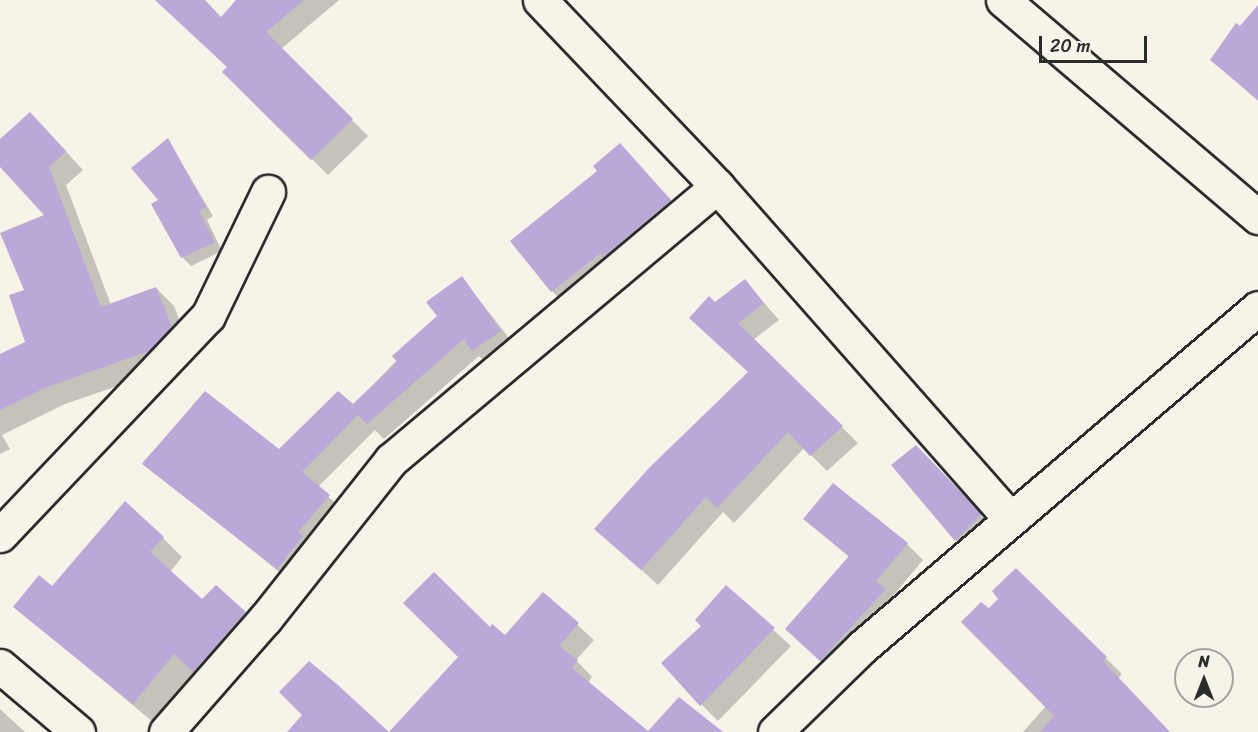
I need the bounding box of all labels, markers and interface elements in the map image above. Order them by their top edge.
scale bar [1042,24,1150,62]
text: 20 m [1050,30,1090,62]
text: N [1198,647,1210,676]
north arrow [1174,648,1234,708]

